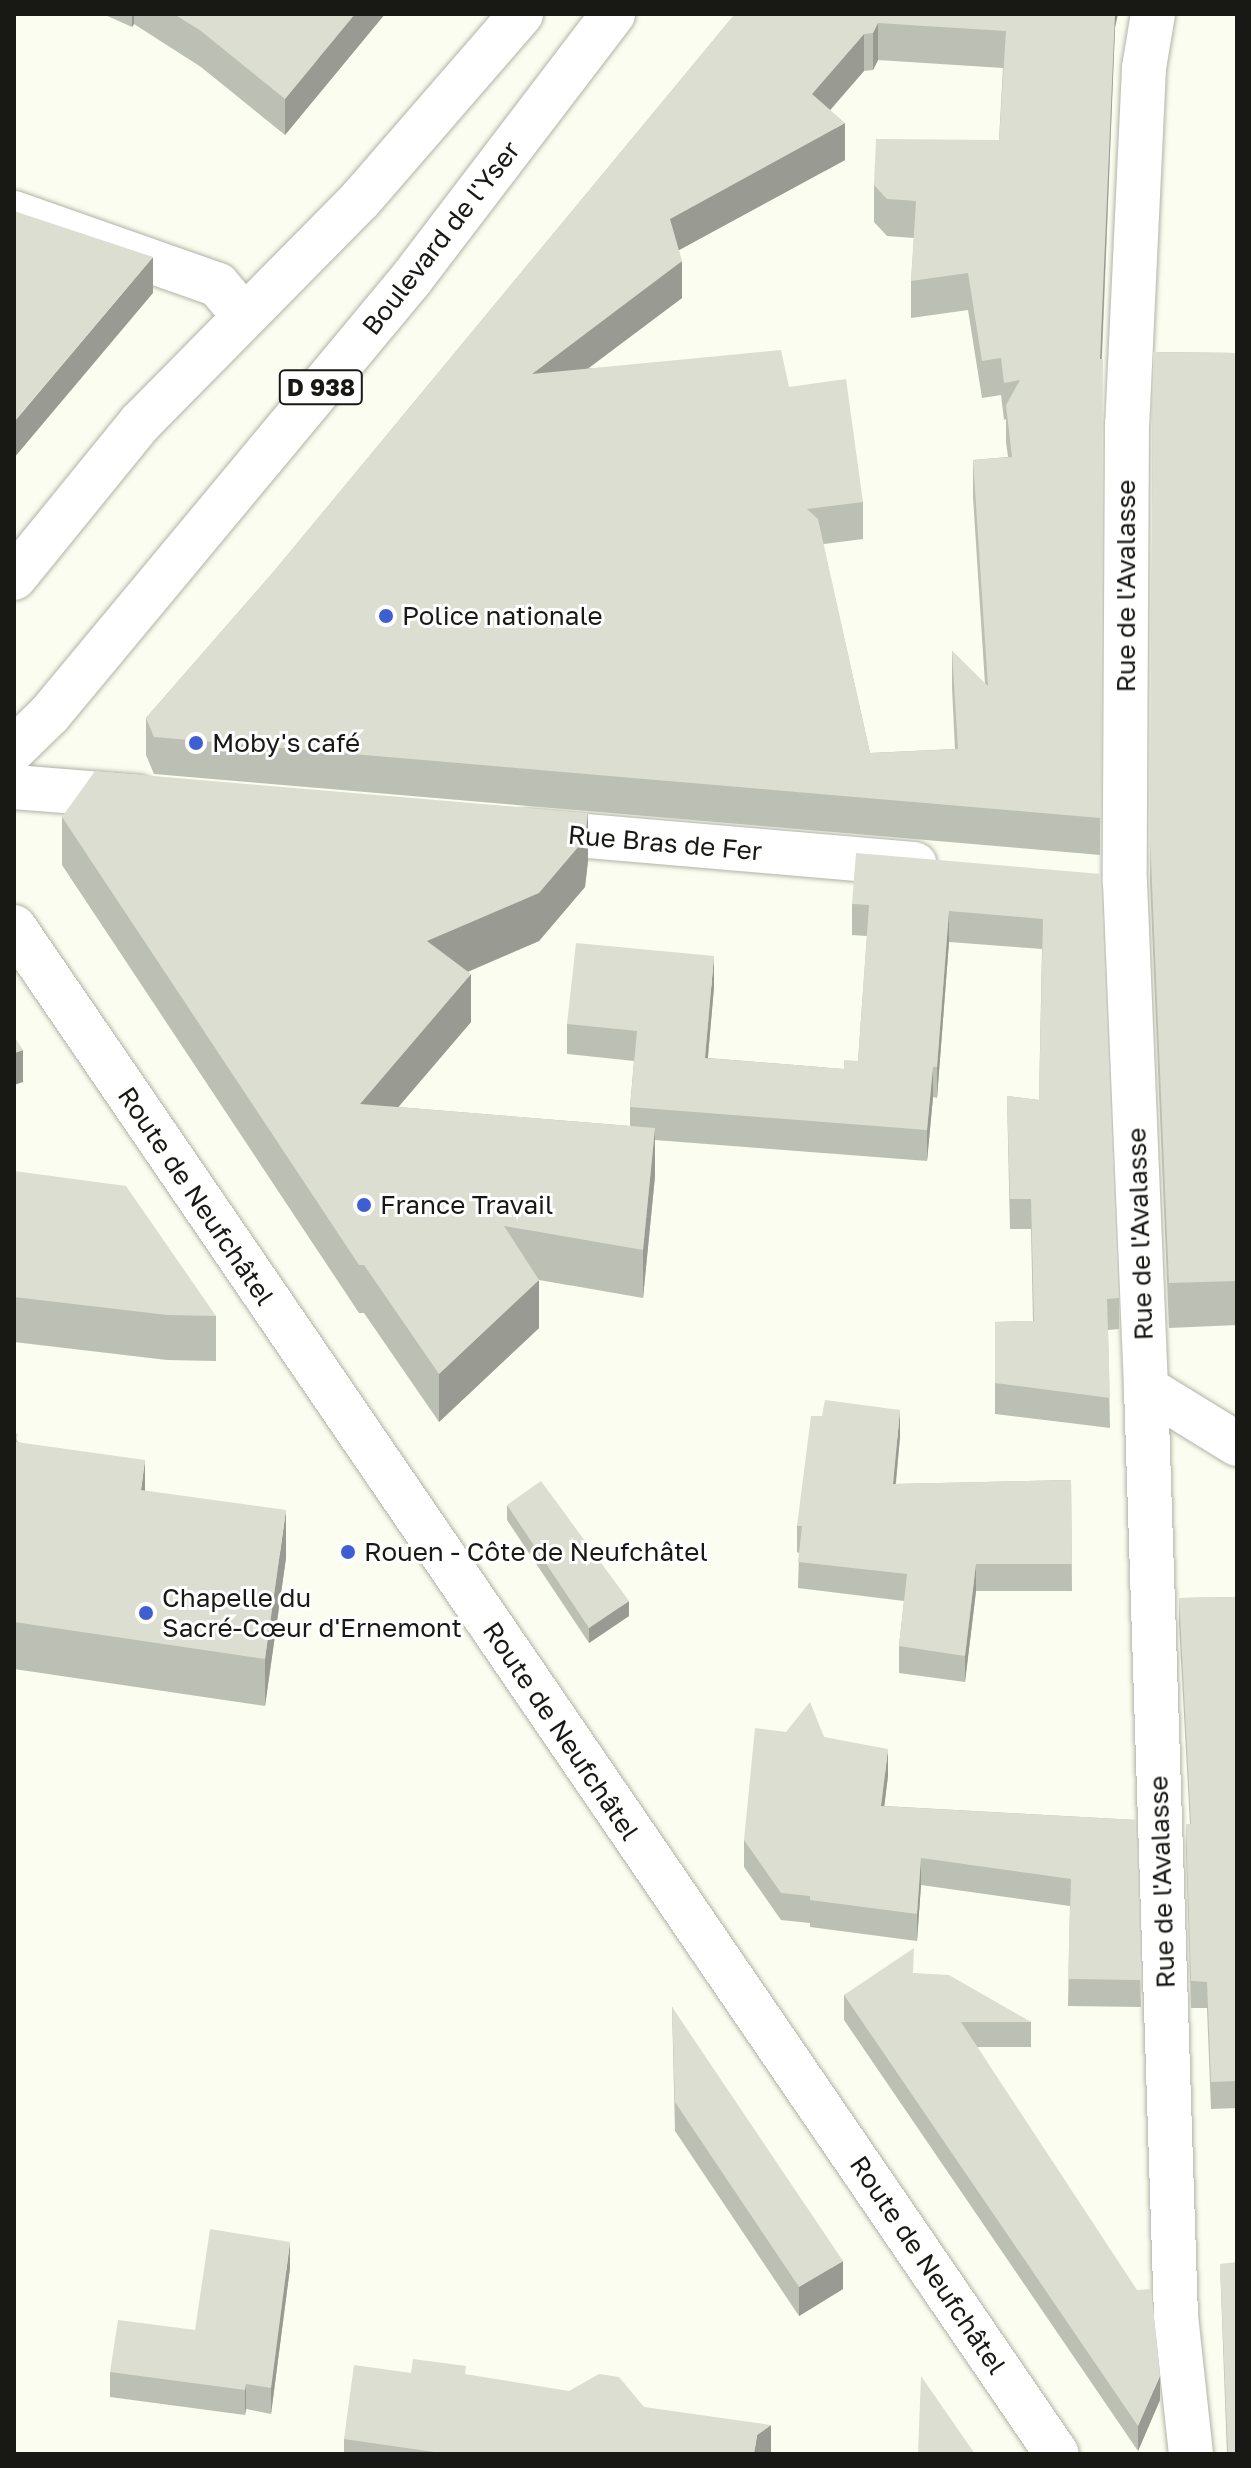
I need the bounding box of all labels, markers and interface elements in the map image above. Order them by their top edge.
street label: Boulevard de l'Yser [356,135,526,341]
road number: D 938 [277,367,365,407]
street label: Rue de l'Avalasse [1110,480,1142,692]
place label: Police nationale [402,600,603,632]
marker: Police nationale [377,607,395,625]
place label: Moby's café [212,727,360,759]
marker: Moby's café [187,734,205,752]
street label: Rue Bras de Fer [567,819,763,867]
street label: Route de Neufchâtel [111,1081,281,1311]
street label: Rue de l'Avalasse [1121,1127,1159,1341]
place label: France Travail [380,1189,553,1221]
marker: France Travail [355,1196,373,1214]
place label: Rouen - Côte de Neufchâtel [364,1536,708,1568]
marker: Rouen - Côte de Neufchâtel [339,1543,357,1561]
place label: Chapelle du Sacré-Cœur d'Ernemont [162,1582,462,1644]
marker: Chapelle du Sacré-Cœur d'Ernemont [137,1604,155,1622]
street label: Route de Neufchâtel [476,1616,646,1846]
street label: Rue de l'Avalasse [1143,1775,1181,1989]
street label: Route de Neufchâtel [843,2150,1013,2380]

